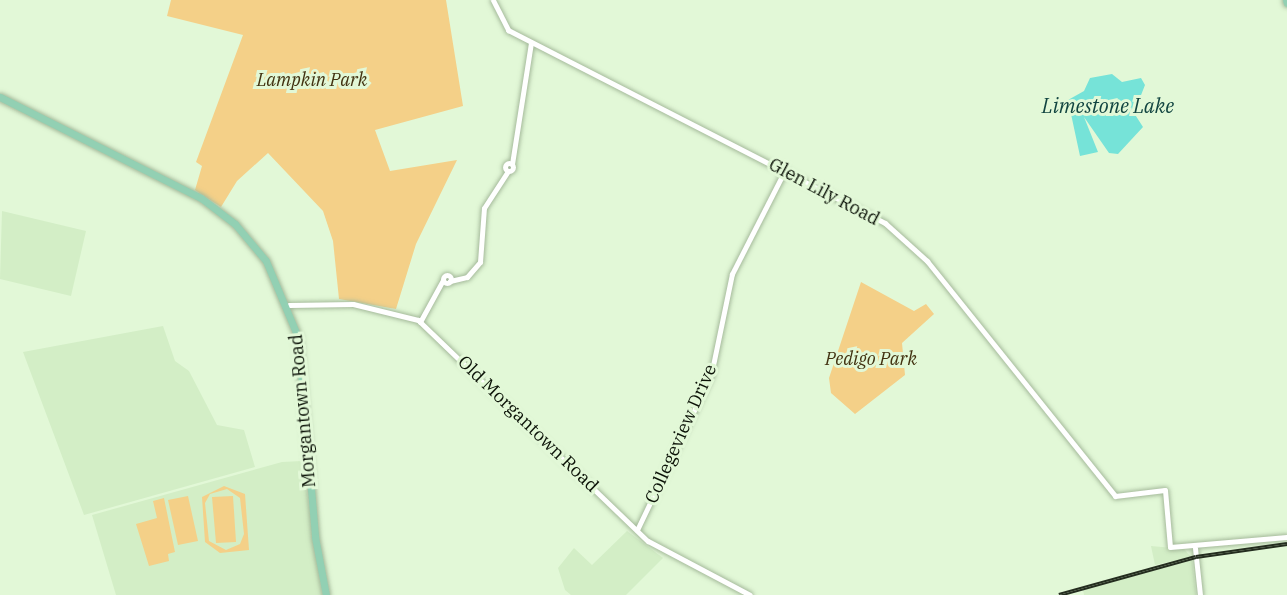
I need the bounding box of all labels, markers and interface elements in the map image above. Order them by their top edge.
park label: Lampkin Park [257,69,367,91]
water label: Limestone Lake [1042,93,1174,117]
street label: Glen Lily Road [765,154,883,230]
street label: Morgantown Road [286,333,320,489]
park label: Pedigo Park [825,348,917,370]
street label: Old Morgantown Road [453,351,603,497]
street label: Collegeview Drive [641,361,721,507]

